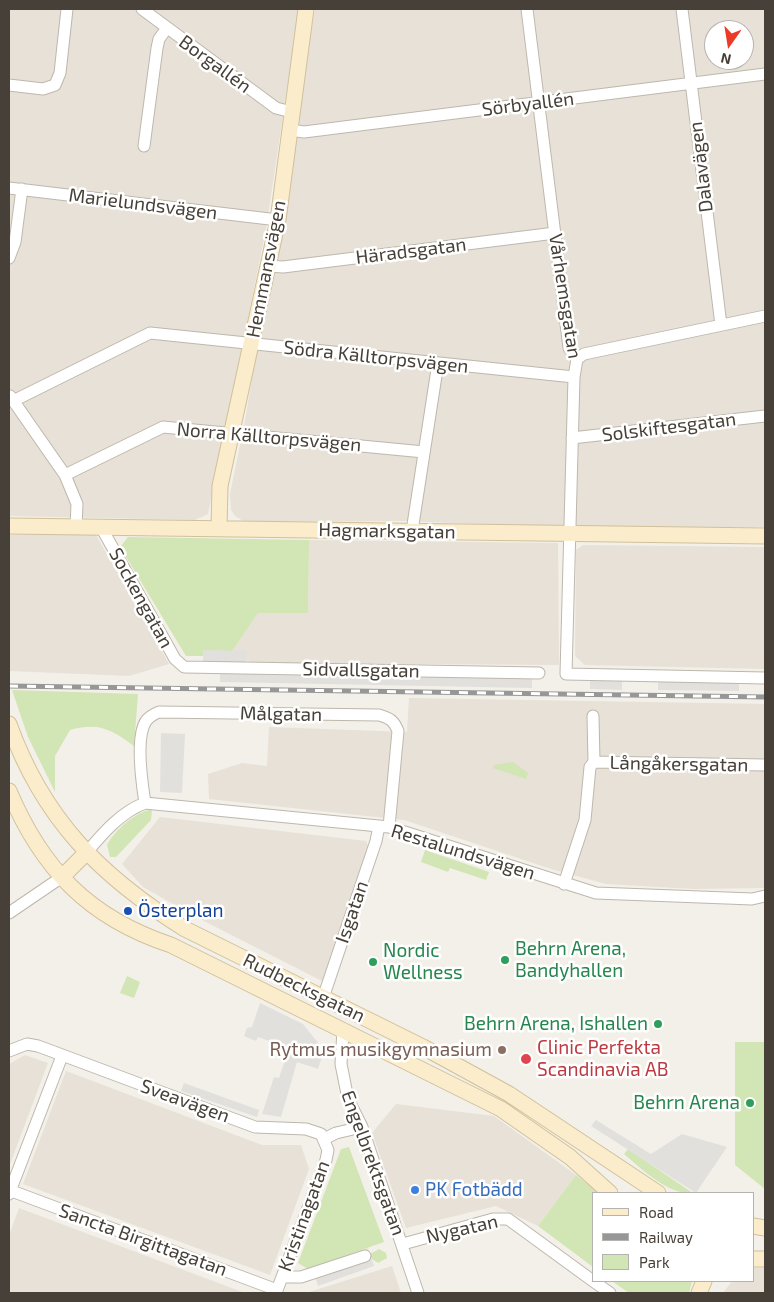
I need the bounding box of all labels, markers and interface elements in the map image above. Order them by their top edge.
north arrow [704,20,754,70]
street label: Borgallén [174,30,256,98]
text: N [719,50,733,69]
street label: Sörbyallén [481,87,575,121]
street label: Dalavägen [684,120,718,214]
street label: Marielundsvägen [67,184,219,224]
street label: Hemmansvägen [242,198,290,340]
street label: Vårhemsgatan [544,232,586,360]
street label: Häradsgatan [354,233,468,269]
street label: Södra Källtorpsvägen [282,336,470,378]
street label: Solskiftesgatan [601,407,737,447]
street label: Norra Källtorpsvägen [176,418,362,456]
street label: Hagmarksgatan [318,518,456,544]
street label: Sockengatan [104,544,178,652]
street label: Sidvallsgatan [302,658,420,682]
street label: Målgatan [240,702,322,726]
street label: Långåkersgatan [609,751,749,777]
street label: Restalundsvägen [388,819,538,885]
street label: Isgatan [331,878,373,946]
place label: Österplan [138,900,224,922]
marker: Österplan [122,905,134,917]
place label: Behrn Arena, Bandyhallen [515,938,626,982]
place label: Nordic Wellness [383,940,463,984]
street label: Rudbecksgatan [239,949,369,1027]
marker: Behrn Arena, Bandyhallen [499,954,511,966]
marker: Nordic Wellness [367,956,379,968]
place label: Behrn Arena, Ishallen [464,1013,648,1035]
marker: Behrn Arena, Ishallen [652,1018,664,1030]
place label: Clinic Perfekta Scandinavia AB [537,1037,669,1081]
place label: Rytmus musikgymnasium [269,1039,492,1061]
marker: Rytmus musikgymnasium [496,1044,508,1056]
marker: Clinic Perfekta Scandinavia AB [519,1052,533,1066]
street label: Sveavägen [137,1074,233,1128]
street label: Engelbrektsgatan [336,1087,410,1239]
place label: Behrn Arena [633,1092,740,1114]
marker: Behrn Arena [744,1097,756,1109]
street label: Kristinagatan [273,1157,335,1275]
place label: PK Fotbädd [425,1179,523,1201]
marker: PK Fotbädd [409,1184,421,1196]
legend [592,1192,754,1282]
street label: Sancta Birgittagatan [56,1199,230,1281]
text: Road [639,1203,674,1221]
street label: Nygatan [424,1210,500,1248]
text: Railway [639,1228,693,1246]
text: Park [639,1253,670,1271]

